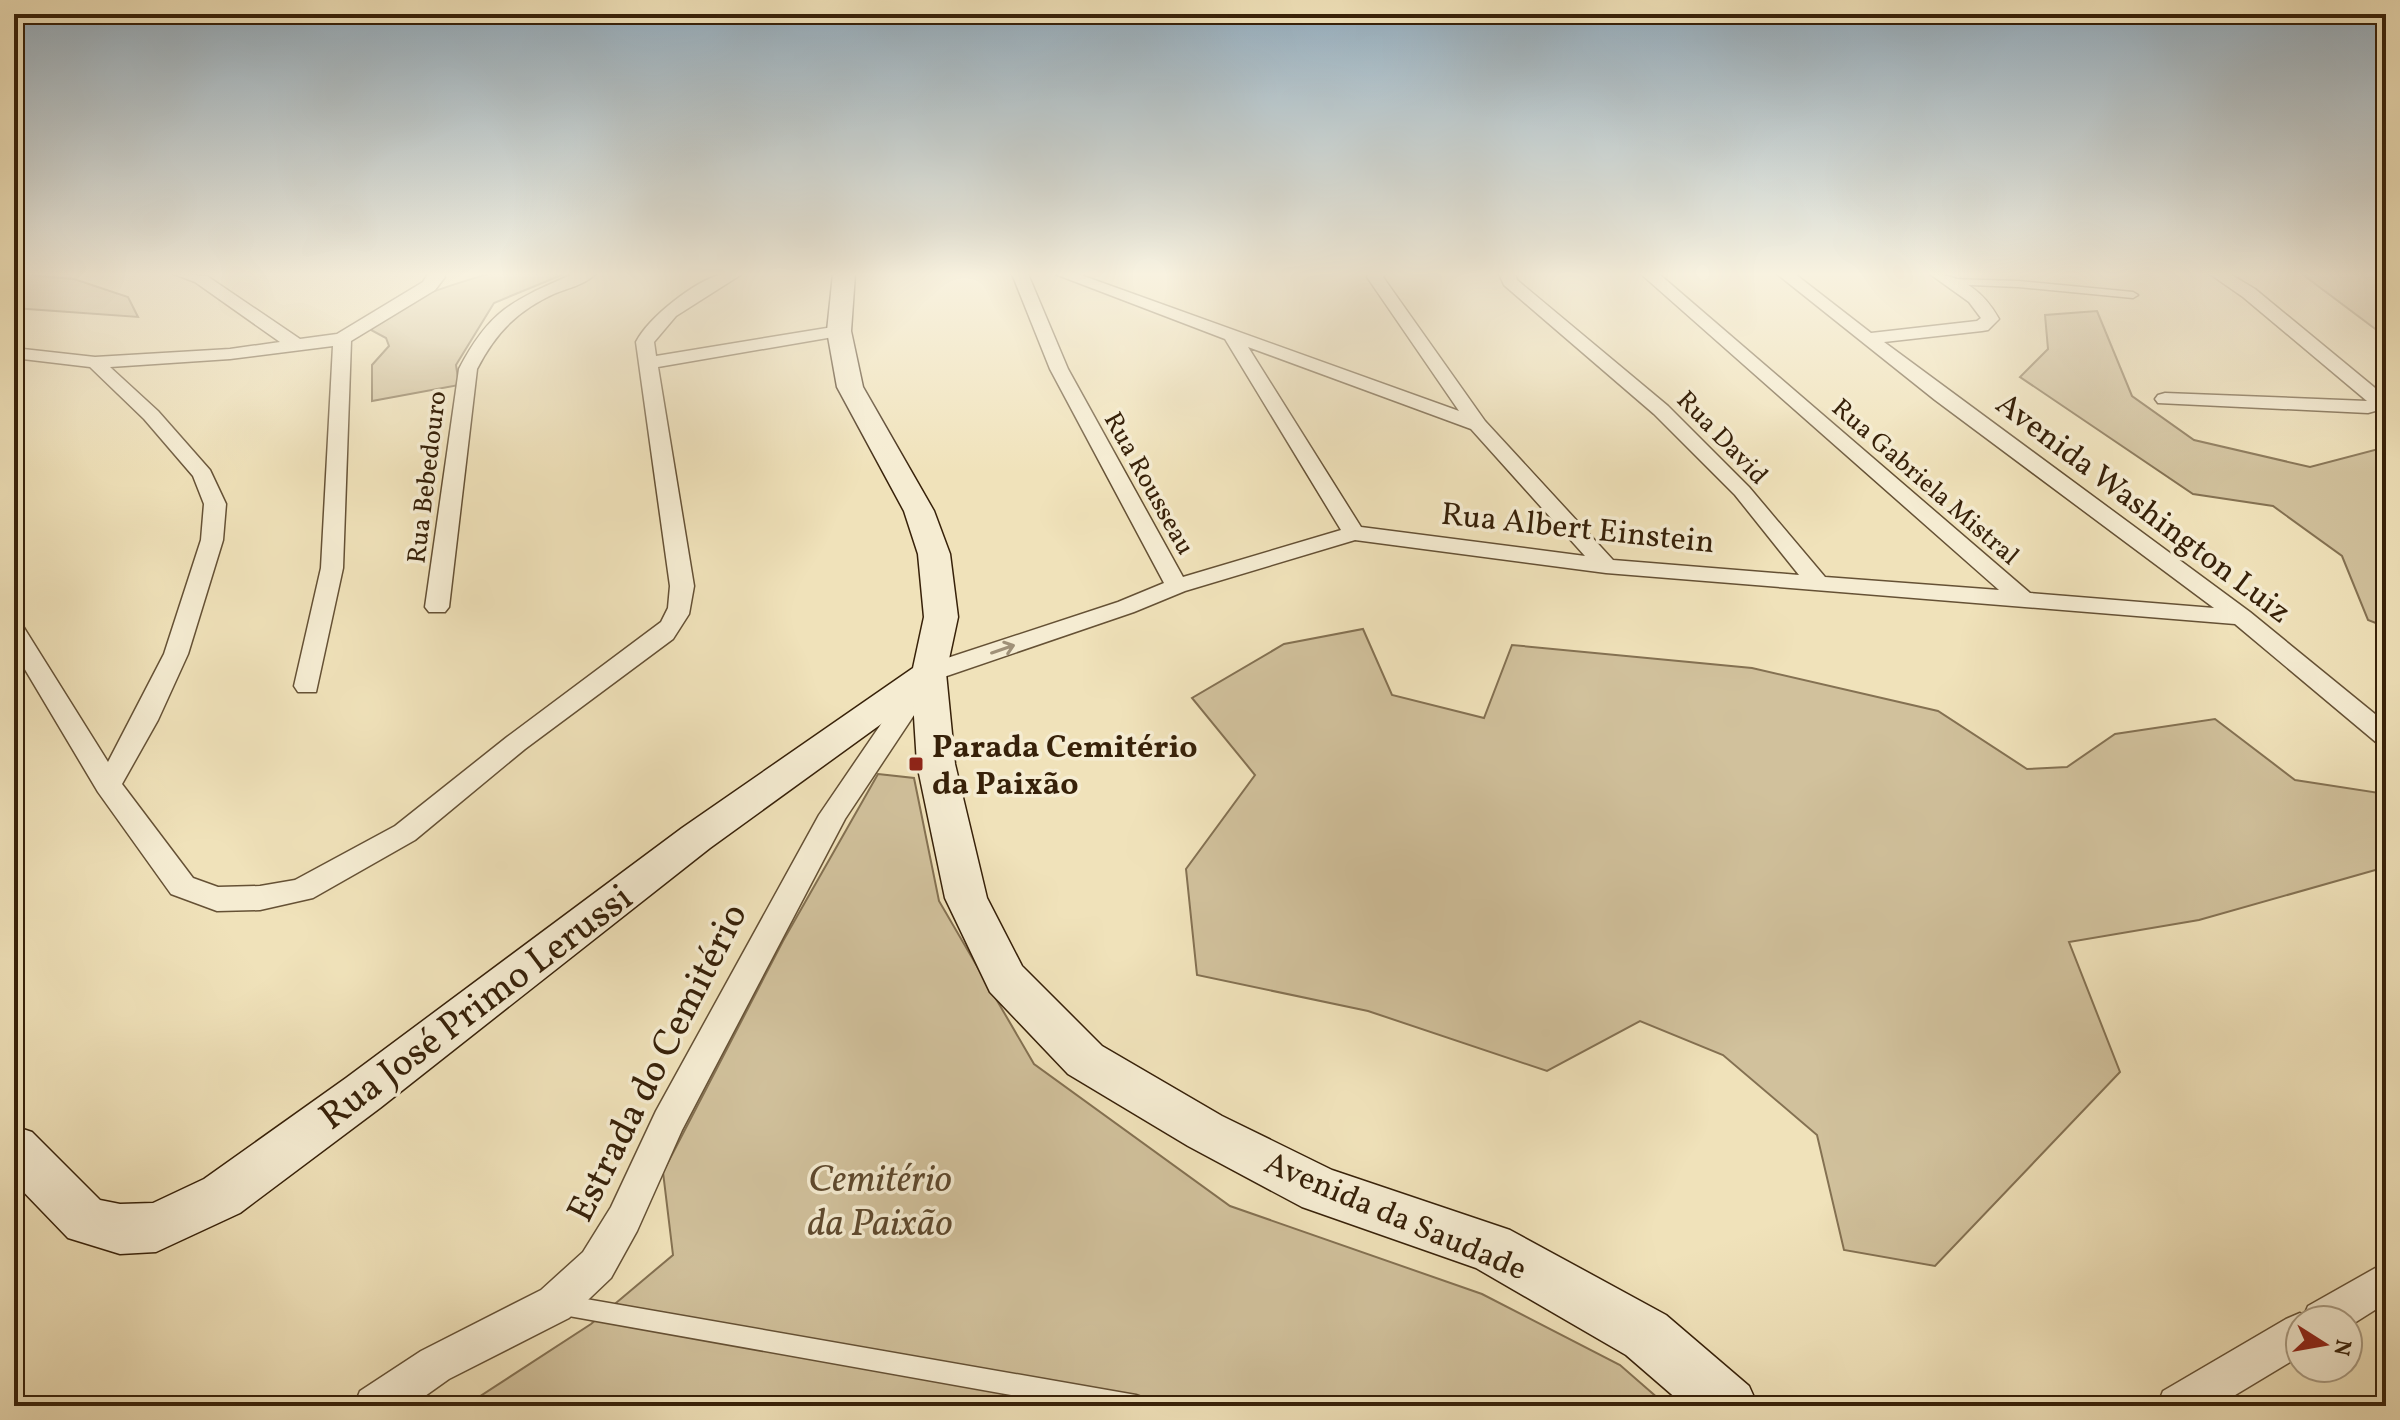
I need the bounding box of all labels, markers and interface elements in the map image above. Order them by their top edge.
street label: Rua David [1668,383,1775,493]
street label: Avenida Washington Luiz [1986,384,2299,635]
street label: Rua Bebedouro [400,389,456,566]
street label: Rua Gabriela Mistral [1823,391,2026,574]
street label: Rua Rousseau [1094,406,1202,562]
street label: Rua Albert Einstein [1439,494,1717,566]
one-way arrow [990,640,1015,655]
place label: Parada Cemitério da Paixão [932,727,1198,808]
marker: Parada Cemitério da Paixão [907,755,925,773]
street label: Rua José Primo Lerussi [309,873,645,1144]
street label: Estrada do Cemitério [556,895,762,1232]
street label: Avenida da Saudade [1257,1143,1533,1293]
park label: Cemitério da Paixão [808,1155,952,1252]
north arrow [2284,1304,2364,1384]
text: N [2324,1337,2358,1358]

